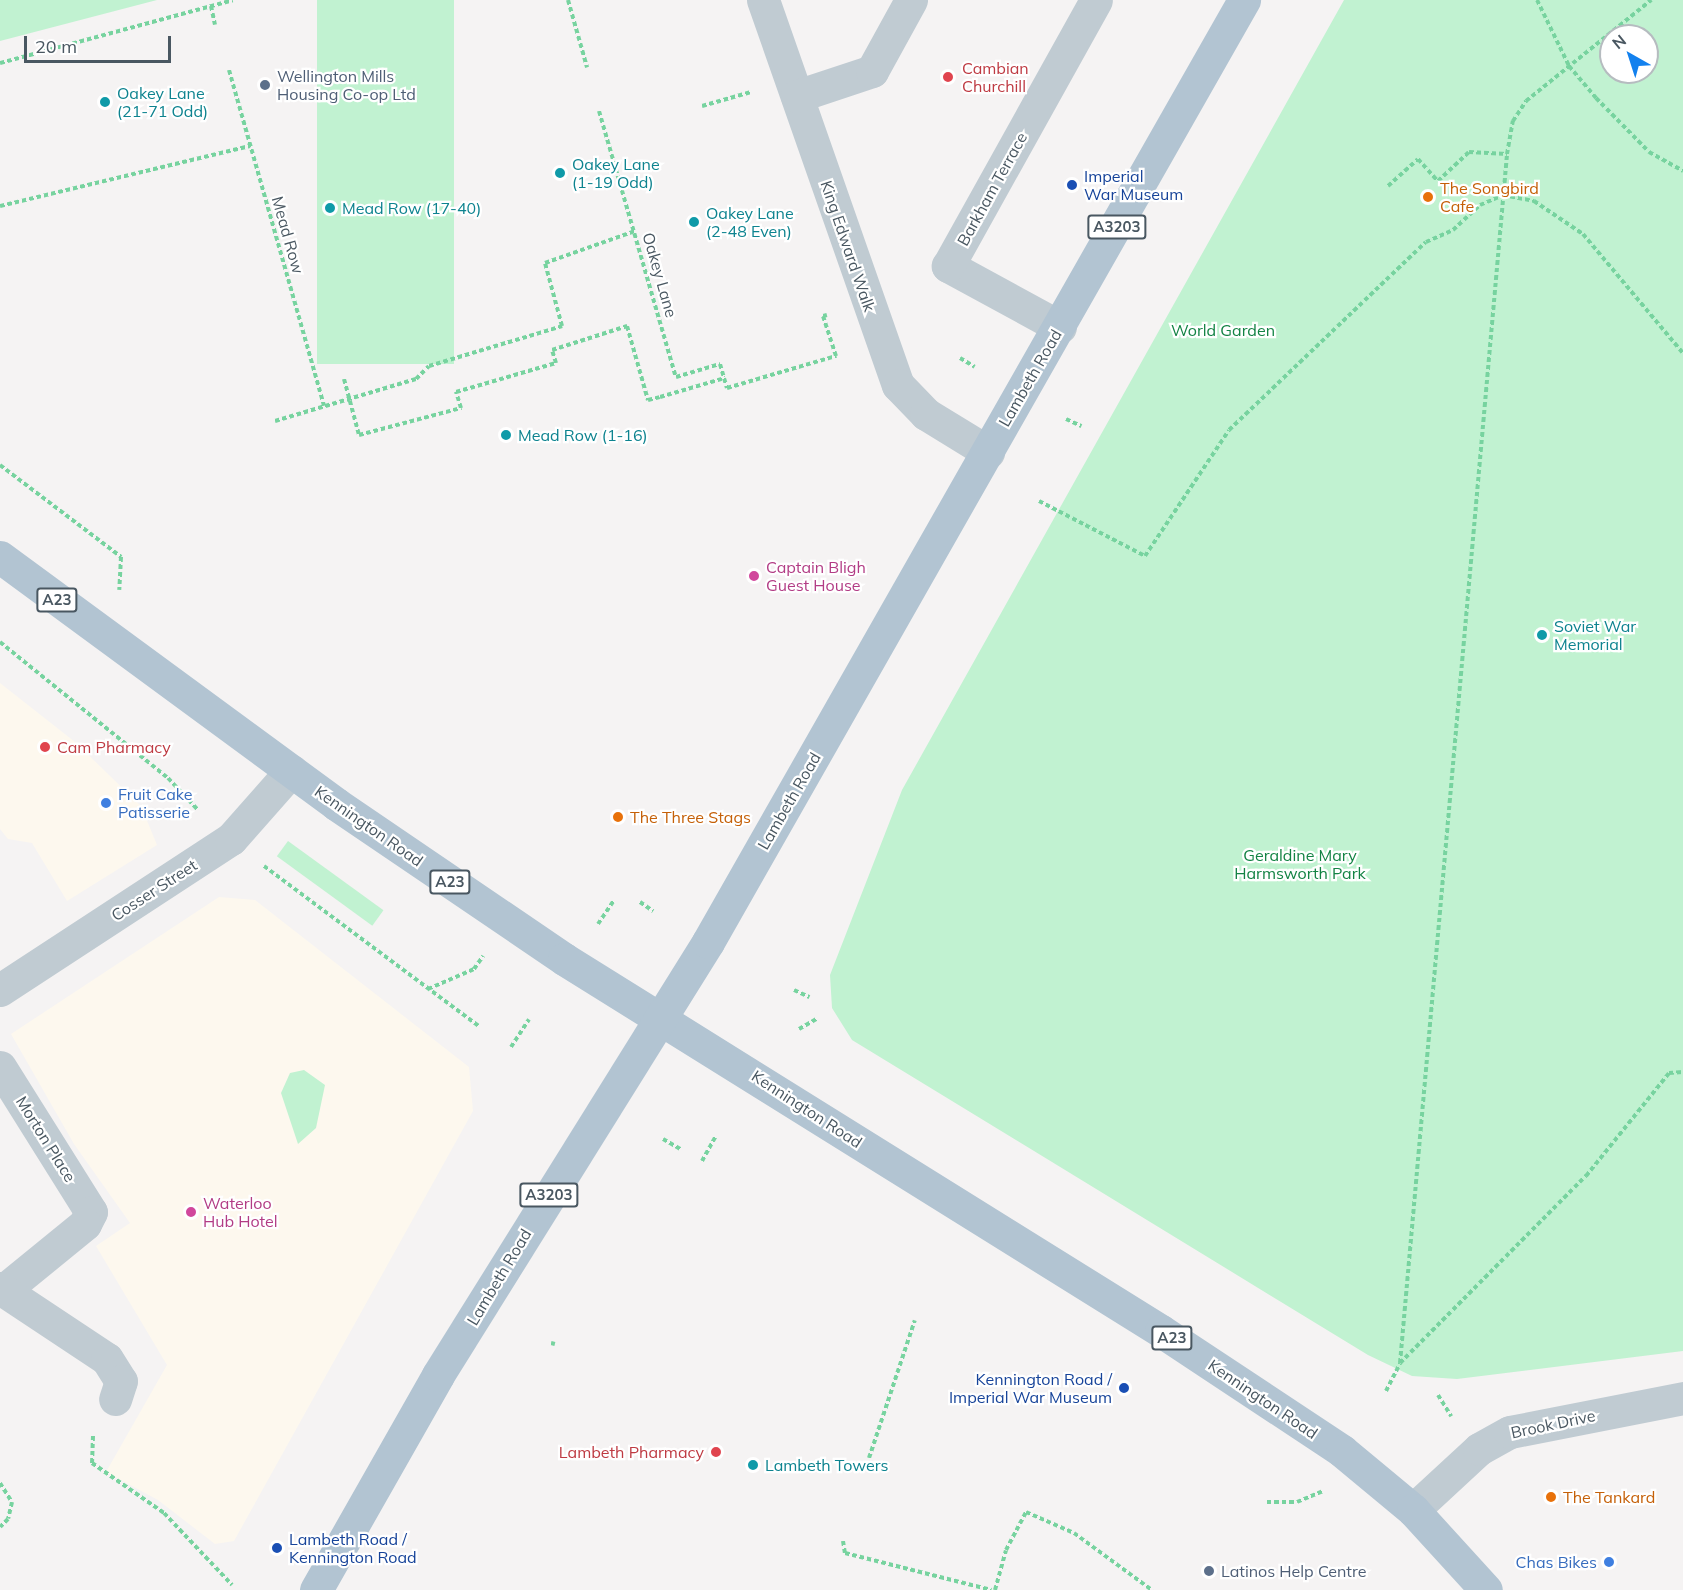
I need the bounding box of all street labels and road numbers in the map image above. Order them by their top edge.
street label: Barkham Terrace [953,129,1031,249]
street label: King Edward Walk [817,178,879,314]
street label: Mead Row [268,194,308,276]
road number: A3203 [1087,215,1147,239]
street label: Oakey Lane [639,230,681,320]
street label: Lambeth Road [994,326,1066,430]
road number: A23 [36,588,78,612]
street label: Lambeth Road [753,749,825,853]
street label: Kennington Road [311,782,427,870]
street label: Cosser Street [108,855,200,925]
road number: A23 [429,870,471,894]
street label: Kennington Road [748,1066,866,1152]
street label: Morton Place [12,1093,80,1185]
road number: A3203 [519,1183,579,1207]
street label: Lambeth Road [463,1225,535,1329]
road number: A23 [1151,1326,1193,1350]
street label: Kennington Road [1205,1355,1321,1443]
street label: Brook Drive [1509,1406,1597,1442]

